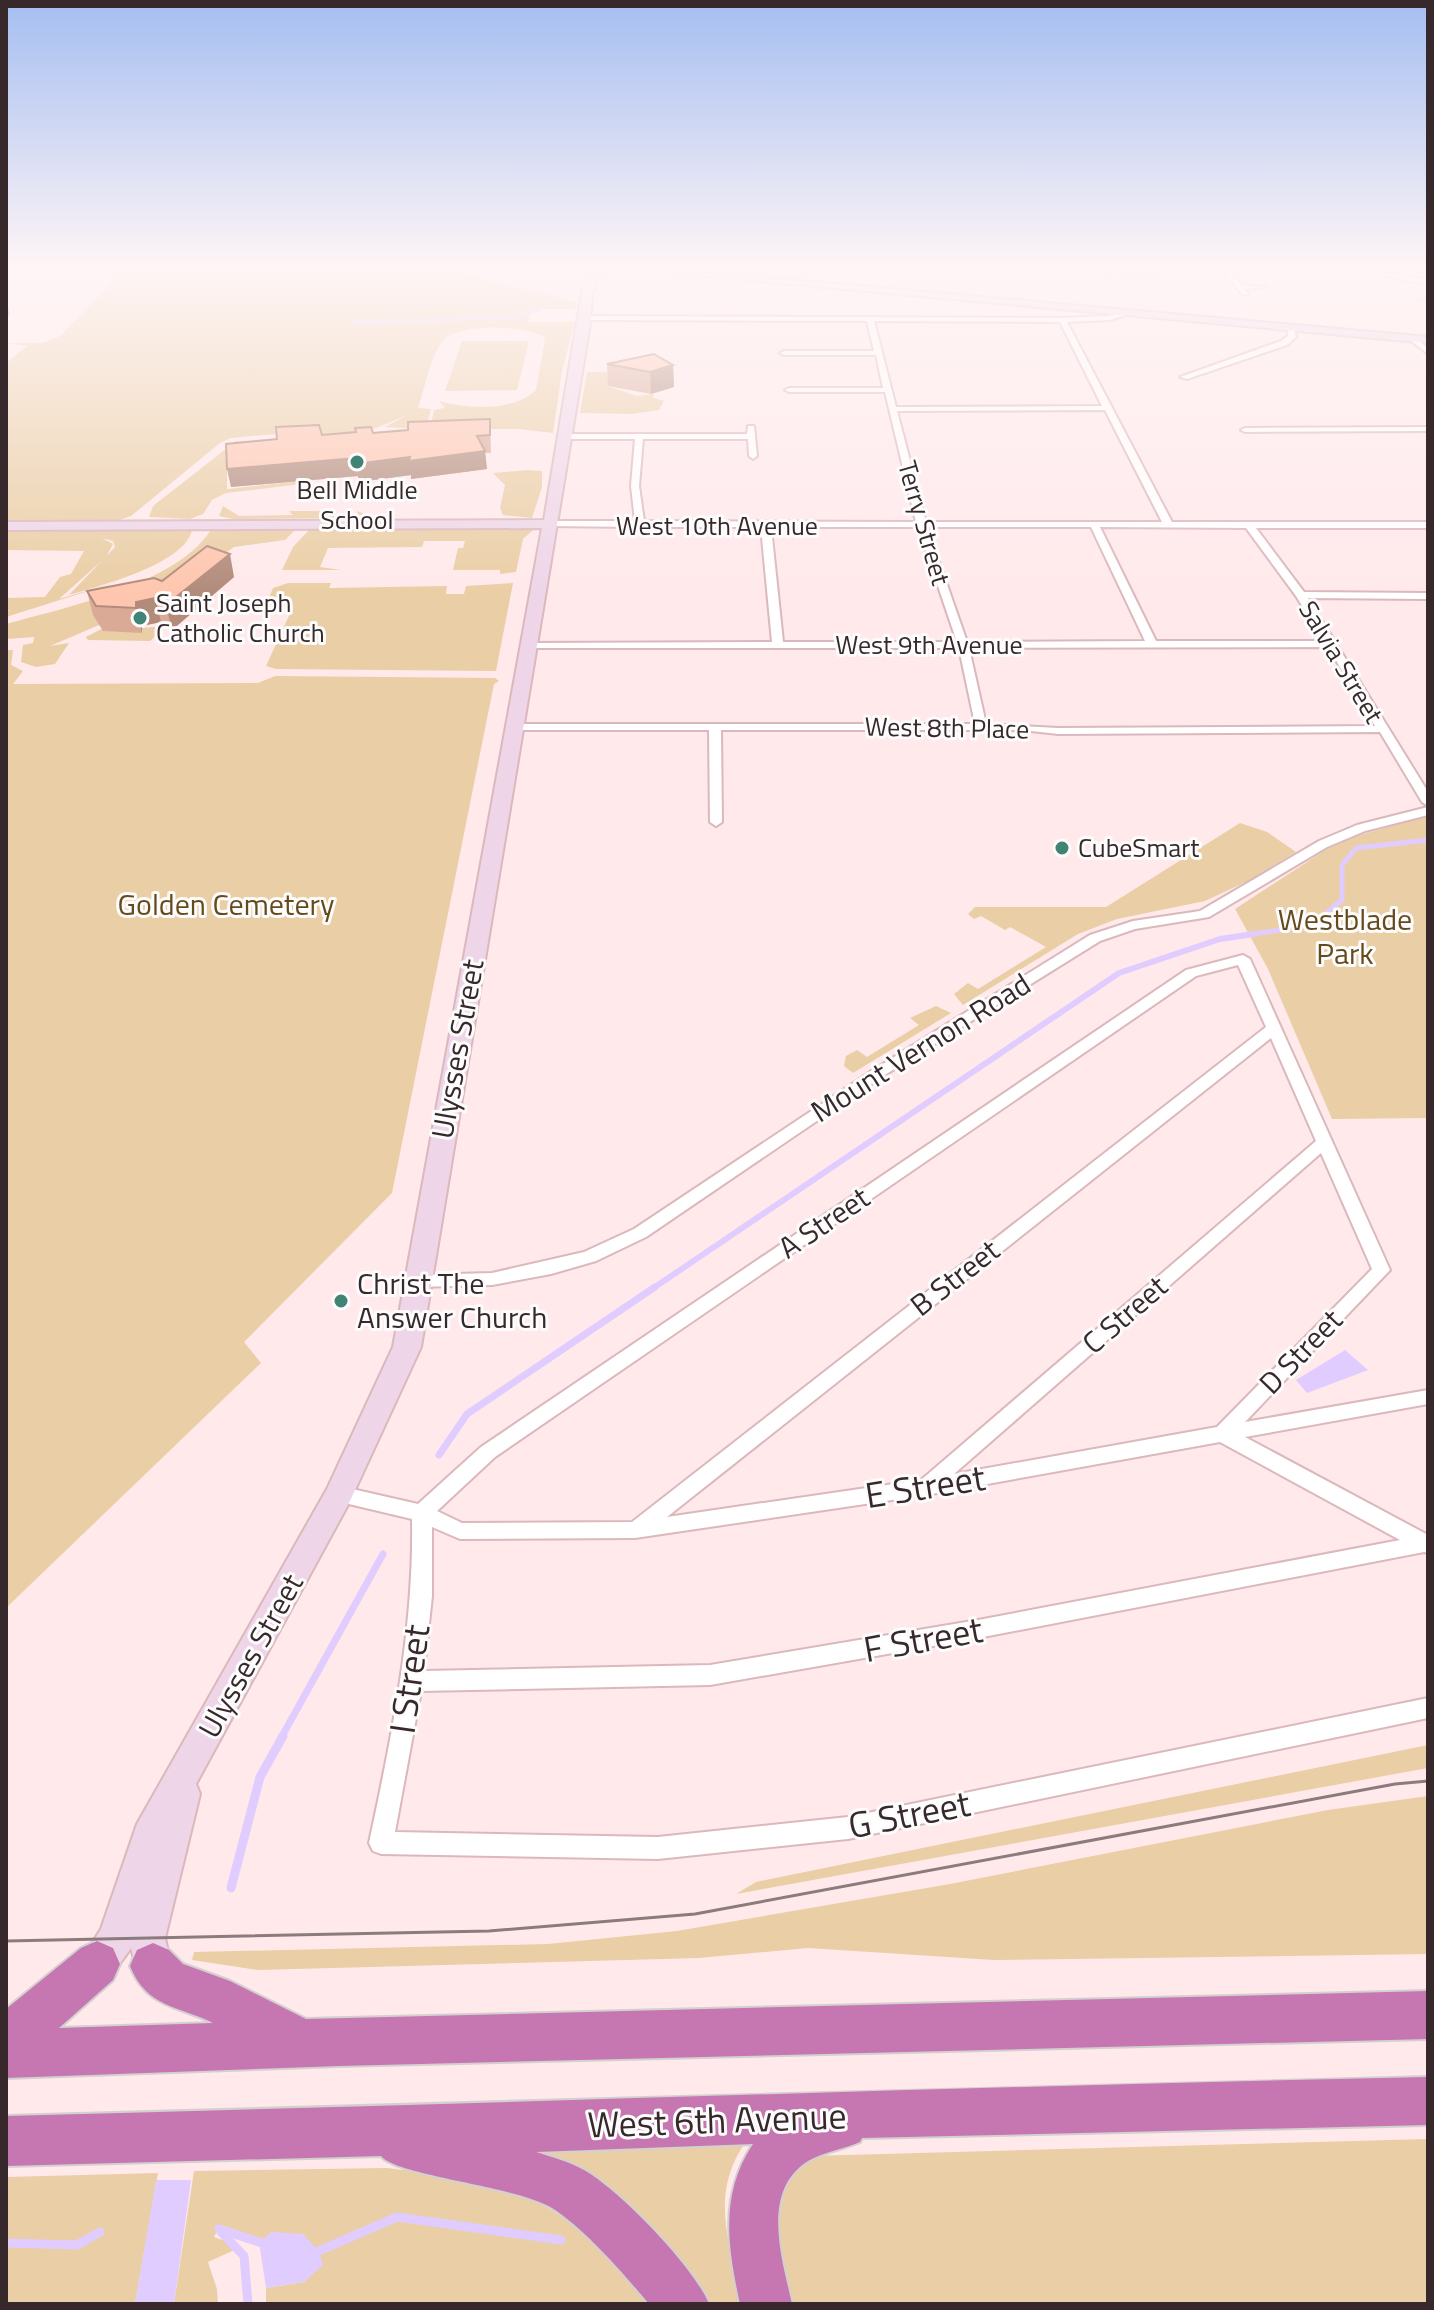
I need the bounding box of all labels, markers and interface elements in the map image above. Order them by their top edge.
marker: Bell Middle School [348,453,366,471]
street label: Terry Street [888,456,961,590]
place label: Bell Middle School [296,470,418,539]
street label: West 10th Avenue [616,506,818,545]
place label: Saint Joseph Catholic Church [156,583,325,652]
street label: Salvia Street [1289,593,1393,731]
marker: Saint Joseph Catholic Church [131,609,149,627]
street label: West 9th Avenue [835,625,1023,664]
street label: West 8th Place [864,707,1030,748]
place label: CubeSmart [1078,828,1199,867]
marker: CubeSmart [1053,839,1071,857]
park label: Golden Cemetery [118,881,334,927]
park label: Westblade Park [1278,896,1412,976]
street label: Ulysses Street [419,955,496,1142]
street label: Mount Vernon Road [802,961,1039,1133]
street label: A Street [768,1174,879,1270]
street label: B Street [900,1227,1009,1327]
place label: Christ The Answer Church [357,1260,547,1340]
street label: C Street [1071,1264,1178,1364]
marker: Christ The Answer Church [332,1292,350,1310]
street label: D Street [1248,1298,1353,1404]
street label: E Street [861,1449,989,1522]
street label: Ulysses Street [186,1565,314,1746]
street label: F Street [859,1601,987,1676]
street label: I Street [374,1620,443,1737]
street label: G Street [843,1775,975,1852]
street label: West 6th Avenue [586,2087,848,2152]

